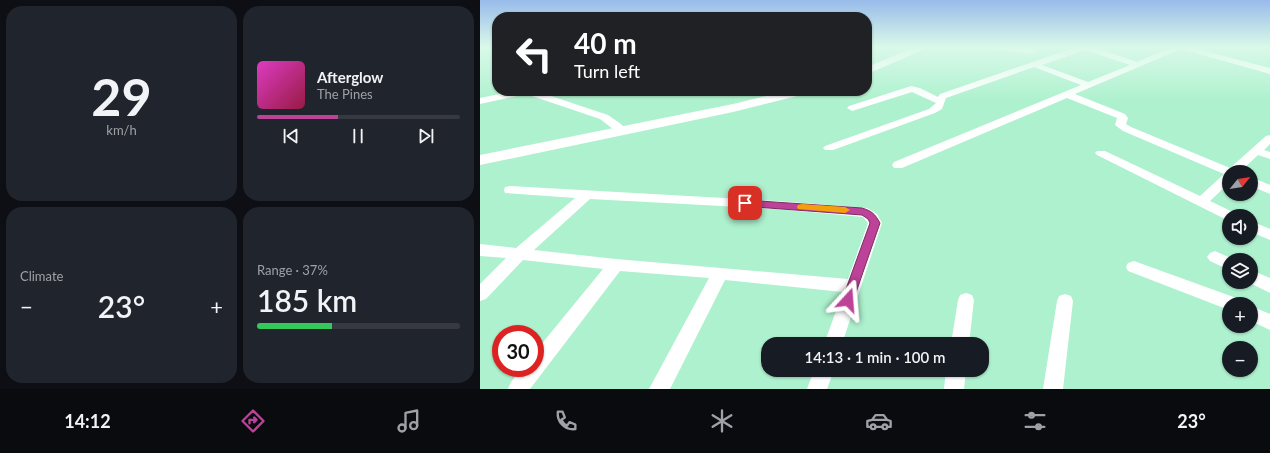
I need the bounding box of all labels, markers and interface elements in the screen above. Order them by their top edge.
text: 40 m [574,26,637,60]
icon: left [508,28,560,80]
text: Turn left [574,60,640,82]
text: 29 [91,65,152,127]
text: Afterglow [317,68,383,86]
text: The Pines [317,86,373,102]
text: km/h [106,122,137,138]
icon: previous [280,125,302,147]
icon: pause [347,125,369,147]
icon: next [415,125,437,147]
north arrow [1222,165,1258,201]
map controls [1222,165,1258,377]
pin [728,186,762,220]
icon: arrive [734,192,756,214]
button: sound [1222,209,1258,245]
button: layers [1222,253,1258,289]
text: Range · 37% [257,262,328,278]
text: Climate [20,268,63,284]
position arrow [827,279,869,321]
text: 185 km [257,282,357,318]
text: 23° [98,288,145,324]
text: − [20,293,33,320]
text: + [210,293,223,320]
button: + [1222,297,1258,333]
speed limit sign: 30 [492,325,544,377]
button: − [1222,341,1258,377]
text: 14:13 · 1 min · 100 m [805,348,945,366]
icon: directions [239,407,267,435]
icon: music [395,407,423,435]
icon: phone [552,407,580,435]
icon: climate [708,407,736,435]
icon: car [865,407,893,435]
icon: filters [1021,407,1049,435]
text: 14:12 [64,410,111,432]
text: 23° [1177,410,1206,432]

